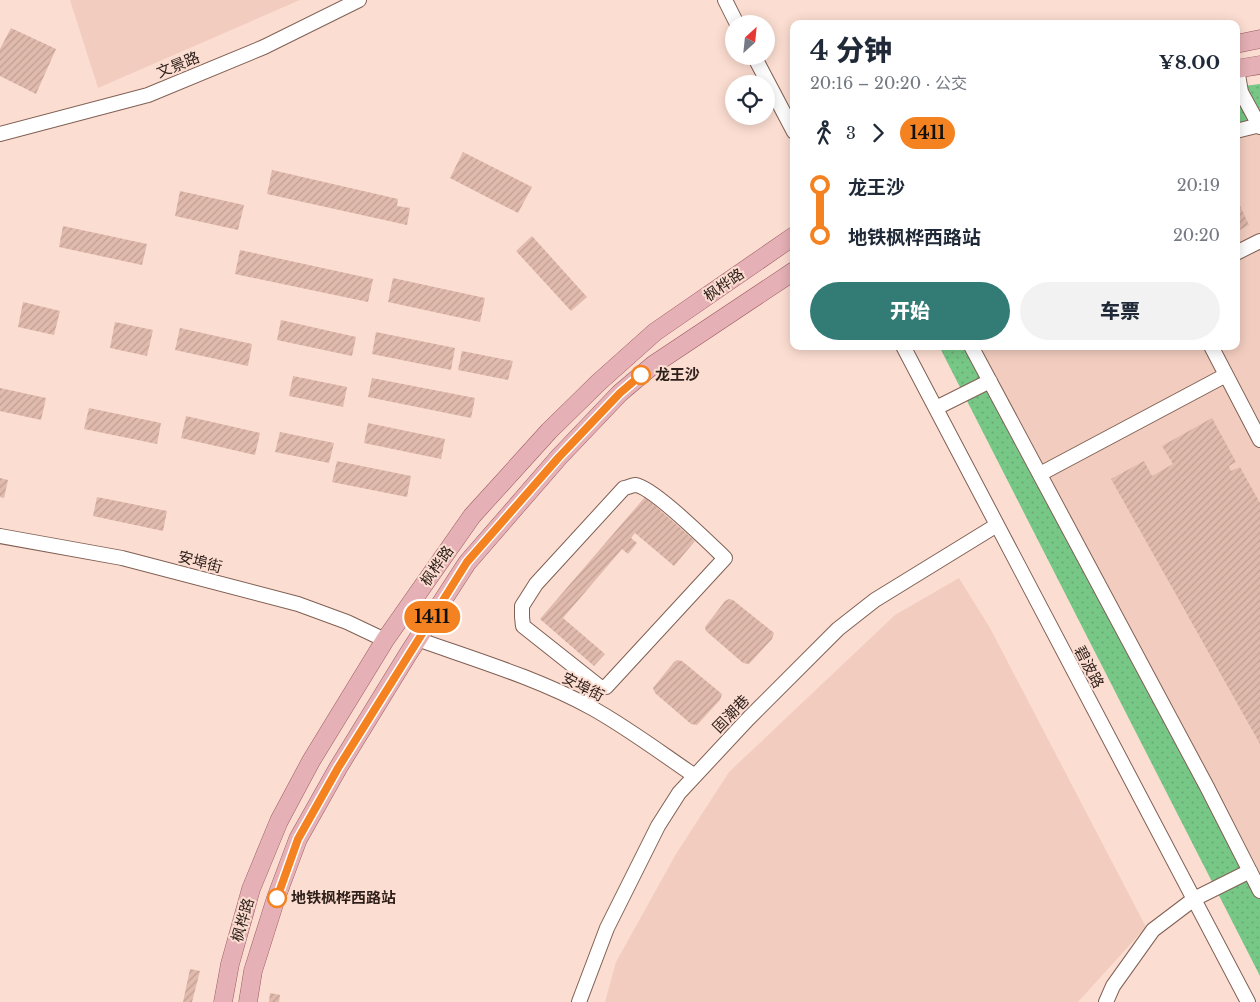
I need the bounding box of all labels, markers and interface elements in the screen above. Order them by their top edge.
north arrow [725,15,775,65]
map controls [725,15,775,125]
text: 4 分钟 [810,33,892,68]
street label: 文景路 [153,47,202,82]
text: ¥8.00 [1159,51,1220,74]
text: 20:16 – 20:20 · 公交 [810,73,967,93]
button: locate [725,75,775,125]
icon: walk [810,119,838,147]
icon: forward [864,119,892,147]
text: 1411 [910,122,945,144]
text: 3 [846,123,856,143]
text: 20:19 [1177,175,1220,195]
text: 龙王沙 [848,176,905,199]
text: 20:20 [1173,225,1220,245]
text: 地铁枫桦西路站 [848,226,981,249]
street label: 枫桦路 [700,264,748,305]
button: 开始 [810,282,1010,340]
button: 车票 [1020,282,1220,340]
marker: 龙王沙 [631,365,651,385]
place label: 龙王沙 [655,365,700,384]
street label: 枫桦路 [416,542,457,590]
street label: 安埠街 [176,547,224,577]
line badge: 1411 [397,601,467,633]
text: 1411 [414,606,450,628]
street label: 碧波路 [1070,642,1108,691]
street label: 安埠街 [559,668,608,705]
street label: 固潮巷 [708,691,753,736]
marker: 地铁枫桦西路站 [267,888,287,908]
place label: 地铁枫桦西路站 [291,888,396,907]
street label: 枫桦路 [227,896,258,944]

